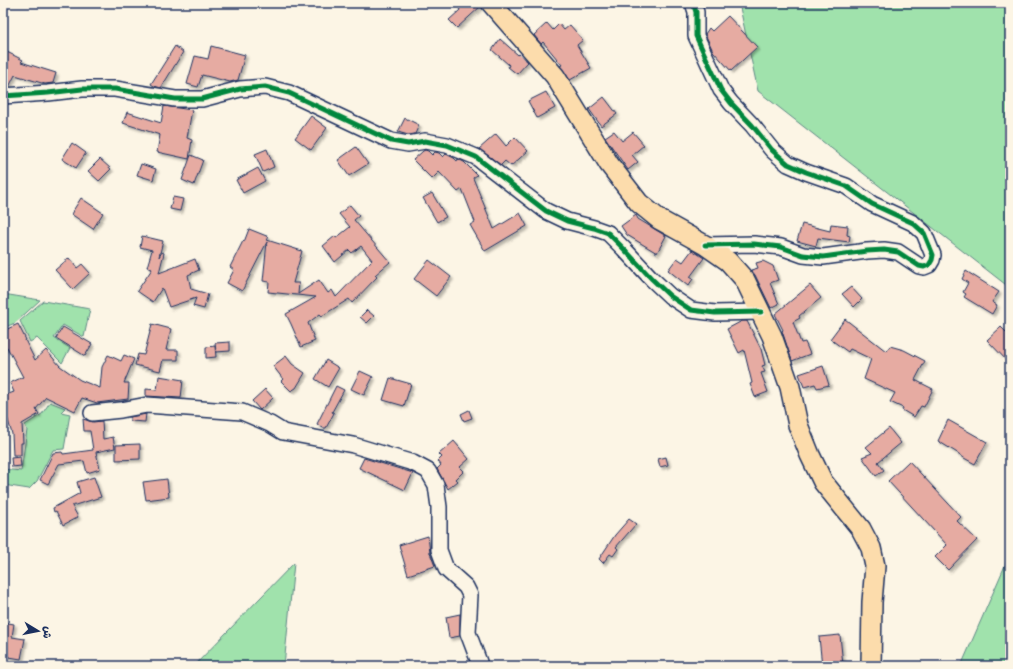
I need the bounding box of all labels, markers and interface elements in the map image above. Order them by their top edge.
north arrow [18,611,58,651]
text: ش [39,625,53,639]

